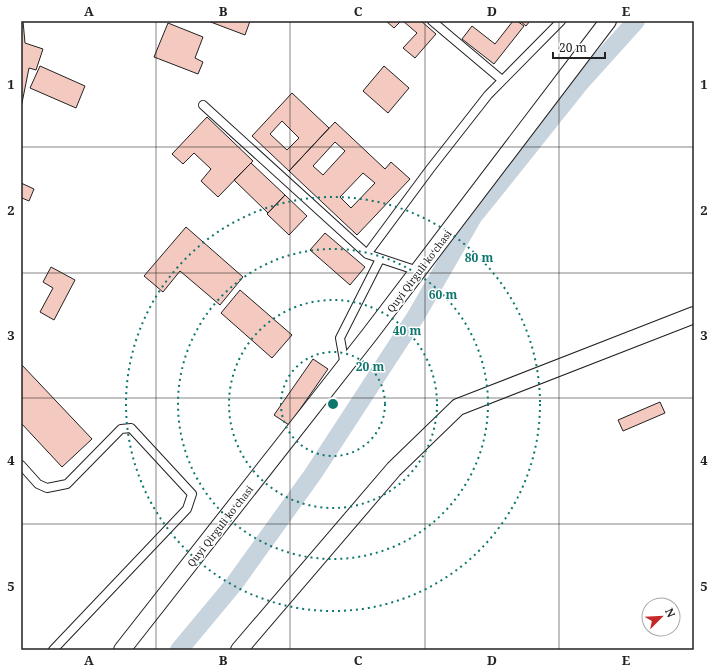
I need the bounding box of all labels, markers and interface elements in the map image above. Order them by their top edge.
text: A [84,2,94,20]
text: B [219,2,228,20]
text: C [354,2,363,20]
text: D [487,2,497,20]
text: E [622,2,631,20]
scale bar [553,34,605,60]
text: 20 m [559,39,587,56]
text: 1 [7,75,15,93]
text: 1 [700,75,708,93]
text: 2 [7,201,15,219]
text: 2 [700,201,708,219]
street label: Quyi Qirguli koʻchasi [383,226,455,315]
text: 80 m [465,249,493,266]
text: 60 m [429,286,457,303]
text: 40 m [393,322,421,339]
text: 3 [7,326,15,344]
text: 3 [700,326,708,344]
text: 20 m [356,358,384,375]
centre of rings [326,397,340,411]
text: 4 [7,451,15,469]
text: 4 [700,451,708,469]
street label: Quyi Qirguli koʻchasi [184,482,257,570]
text: 5 [7,577,15,595]
text: 5 [700,577,708,595]
north arrow [641,597,681,637]
text: N [662,606,679,620]
text: A [84,651,94,669]
text: B [219,651,228,669]
text: C [354,651,363,669]
text: D [487,651,497,669]
text: E [622,651,631,669]

